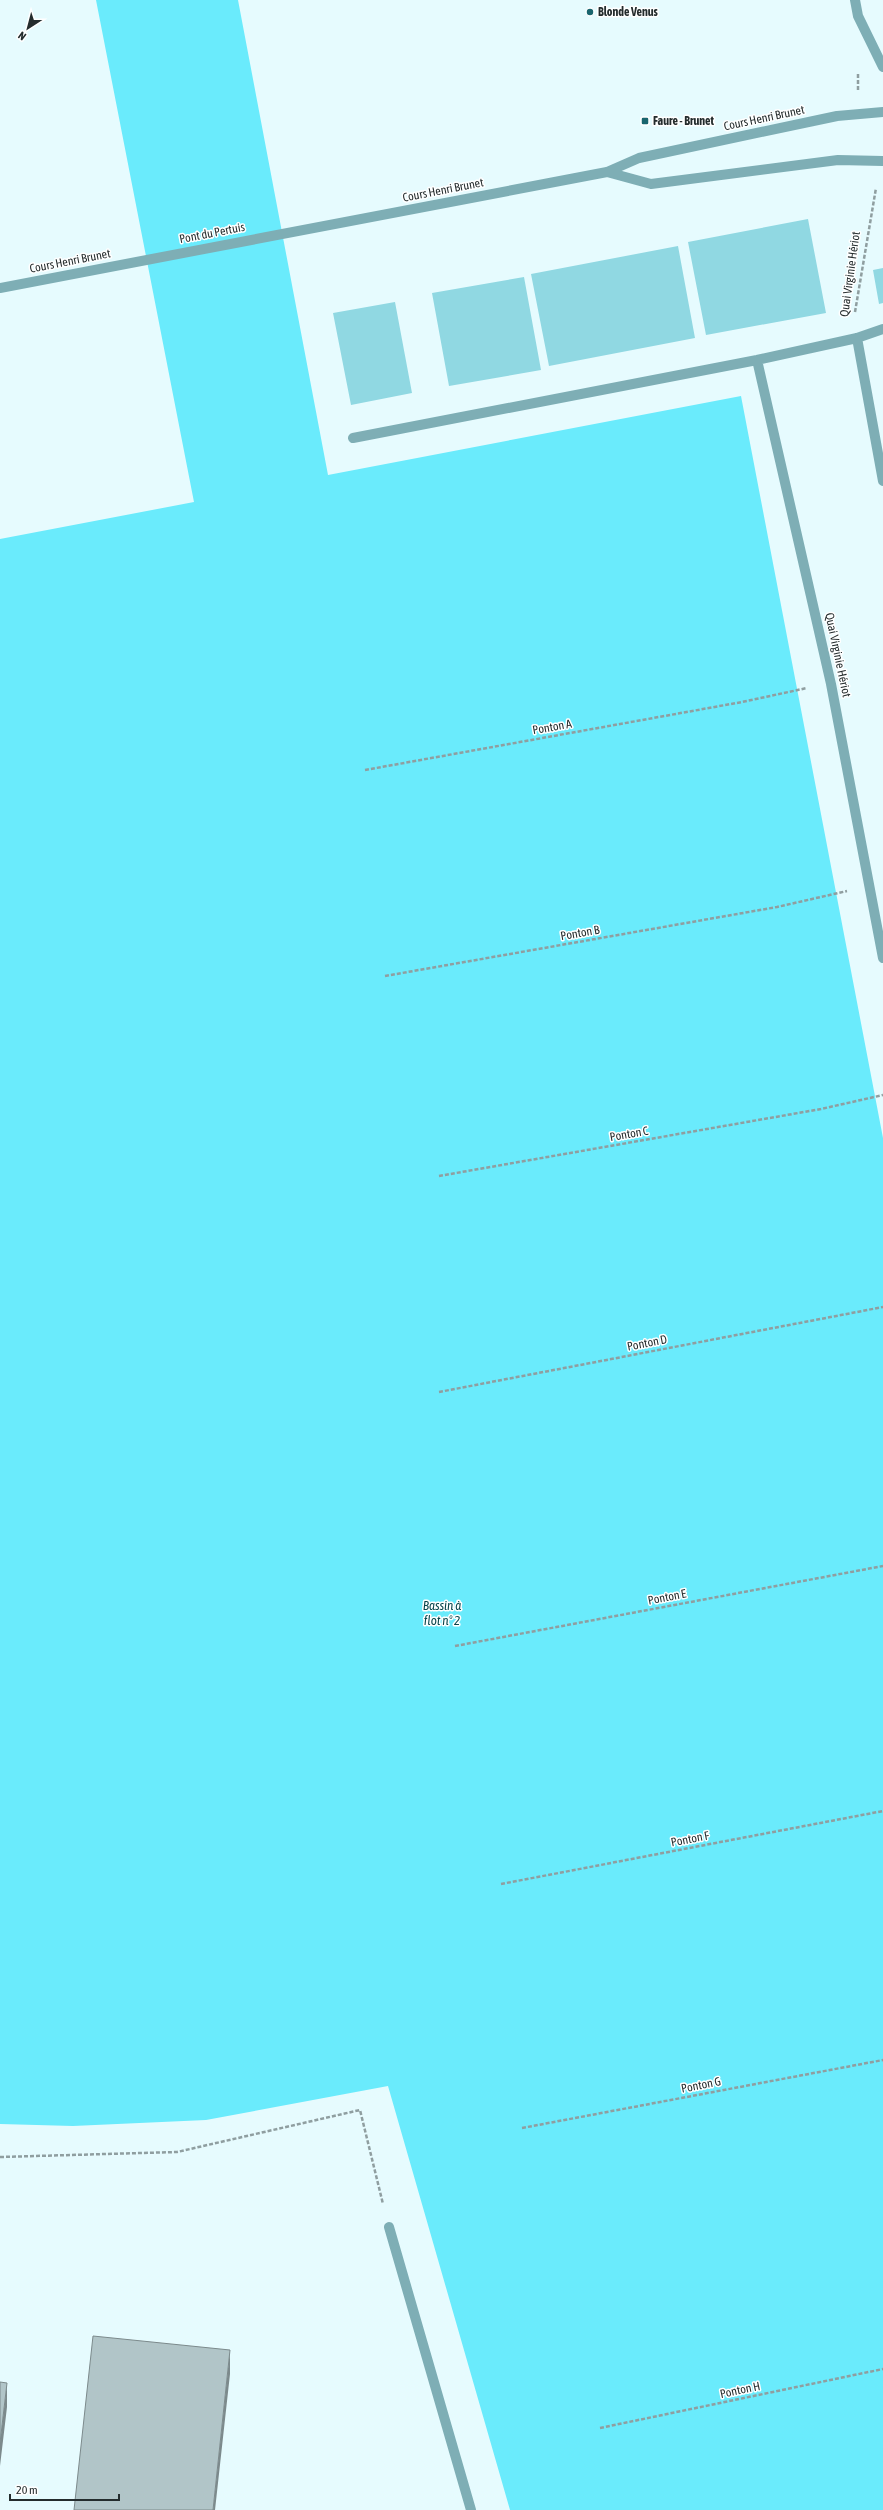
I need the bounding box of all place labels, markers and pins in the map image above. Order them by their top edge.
place label: Blonde Venus [598,5,659,19]
marker: Blonde Venus [585,7,595,17]
place label: Faure - Brunet [653,114,715,128]
marker: Faure - Brunet [640,116,650,126]

